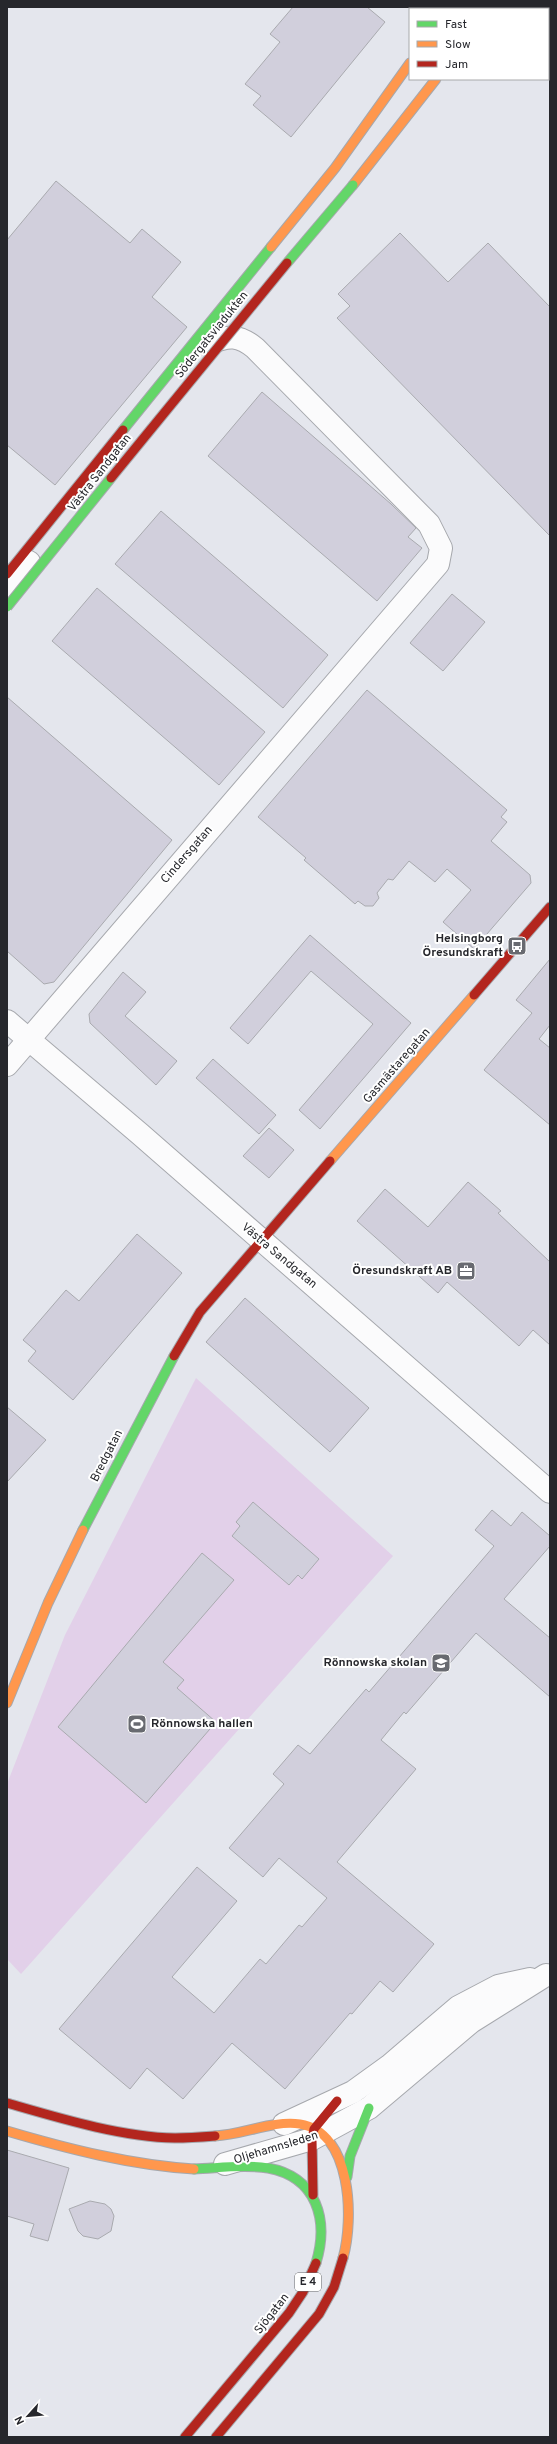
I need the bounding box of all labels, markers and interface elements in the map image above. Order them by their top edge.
legend [409,8,549,80]
text: Fast [445,17,467,33]
text: Slow [445,37,471,53]
text: Jam [445,57,468,73]
street label: Södergatsviadukten [172,288,252,382]
street label: Västra Sandgatan [65,431,135,515]
street label: Cindersgatan [157,823,217,887]
place label: Helsingborg Öresundskraft [423,931,503,961]
bus stop icon: Helsingborg Öresundskraft [506,935,528,957]
street label: Gasmästaregatan [360,1025,434,1107]
street label: Västra Sandgatan [238,1219,320,1293]
office icon: Öresundskraft AB [455,1260,477,1282]
place label: Öresundskraft AB [352,1263,452,1279]
street label: Bredgatan [87,1427,127,1485]
school or university icon: Rönnowska skolan [430,1652,452,1674]
place label: Rönnowska skolan [323,1655,427,1671]
sports icon: Rönnowska hallen [126,1713,148,1735]
place label: Rönnowska hallen [151,1716,253,1732]
street label: Oljehamnsleden [232,2128,320,2168]
road number: E 4 [295,2273,321,2291]
street label: Sjögatan [251,2290,293,2338]
north arrow [8,2396,48,2436]
text: N [12,2413,28,2427]

